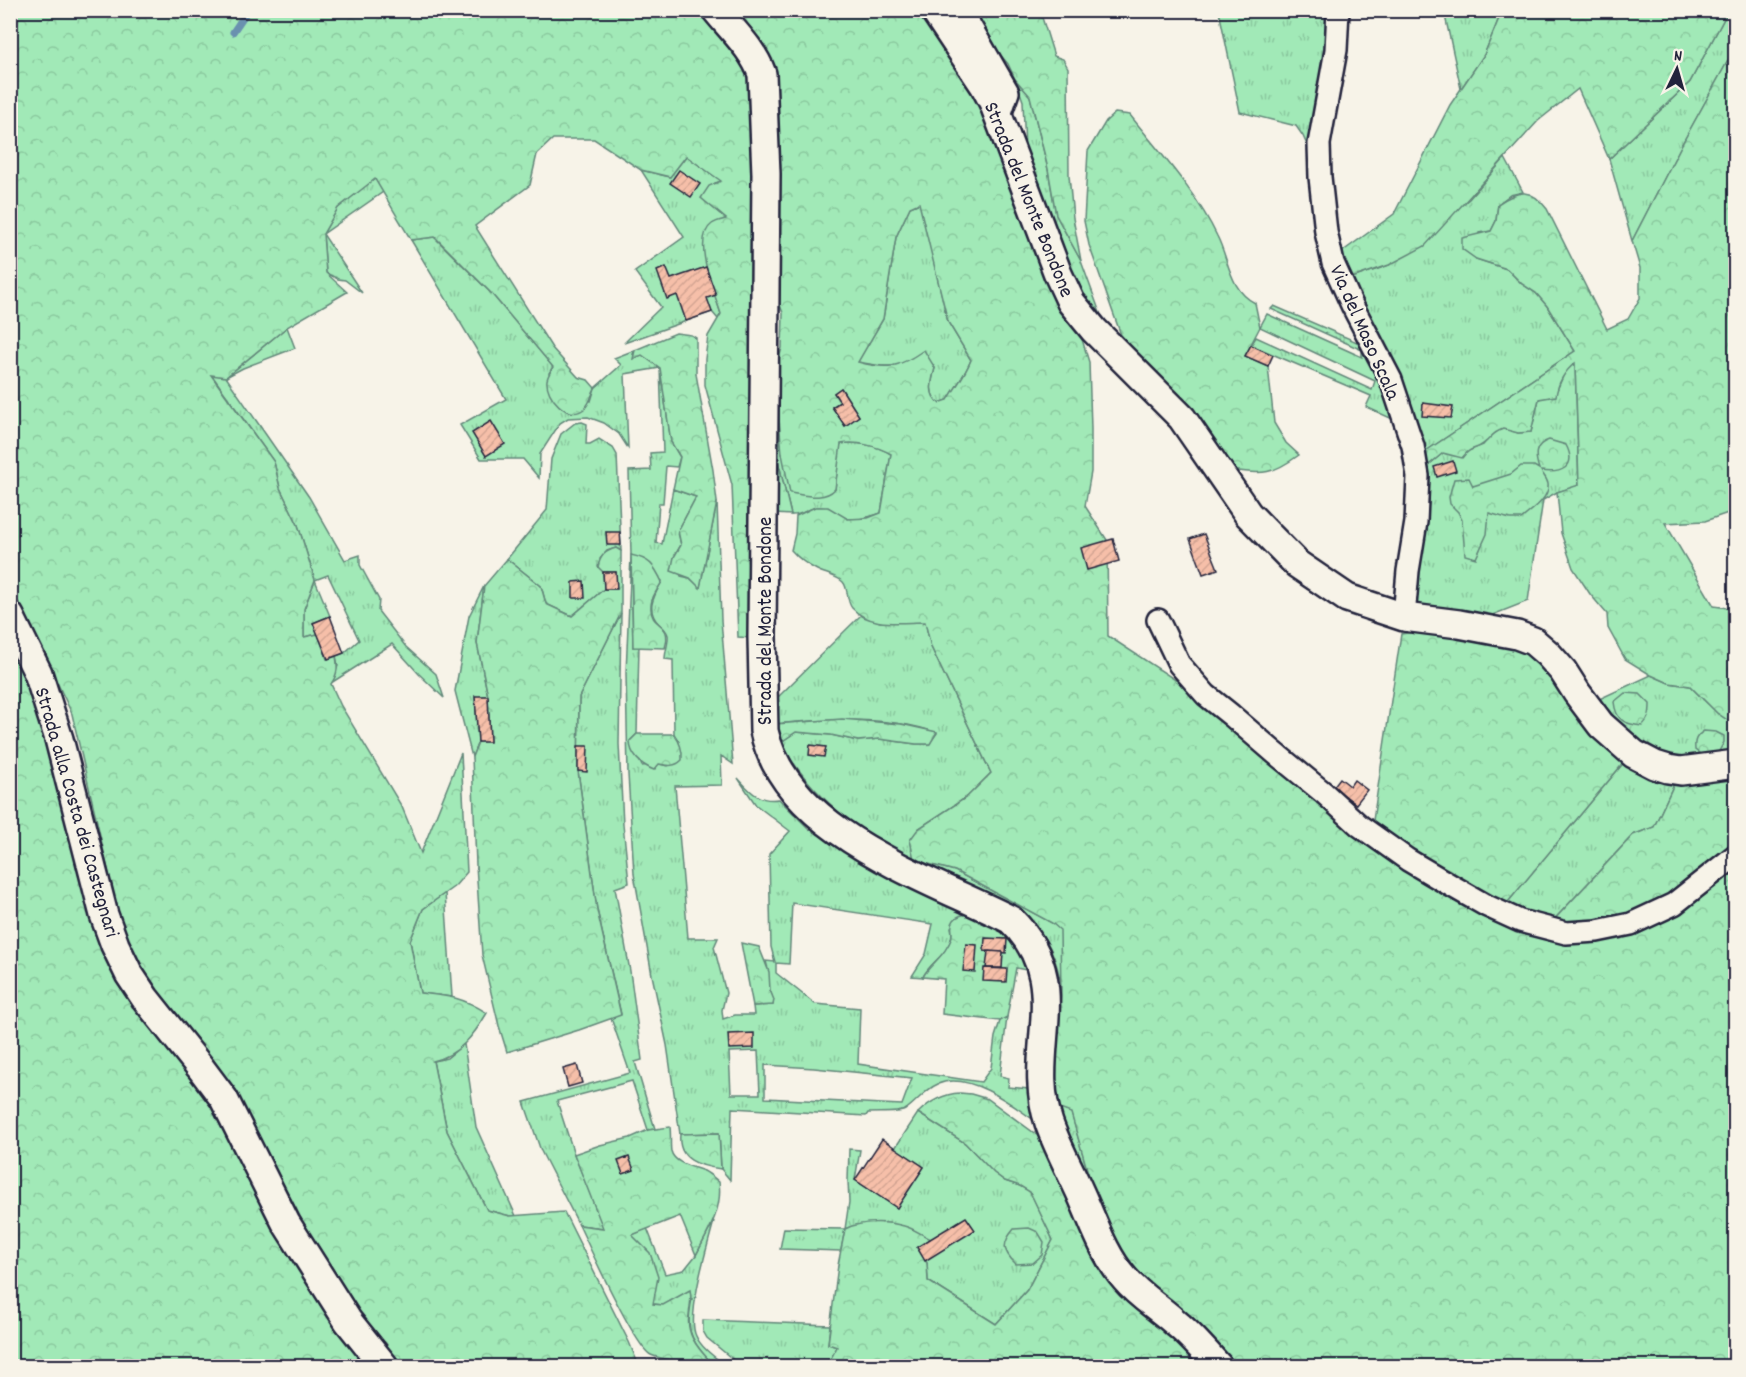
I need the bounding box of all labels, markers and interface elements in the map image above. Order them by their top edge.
north arrow [1647,39,1707,99]
text: N [1673,45,1683,68]
street label: Strada del Monte Bondone [974,98,1080,302]
street label: Via del Maso Scala [1320,261,1407,407]
street label: Strada del Monte Bondone [752,517,782,725]
street label: Strada alla Costa dei Castegnari [25,684,125,941]

